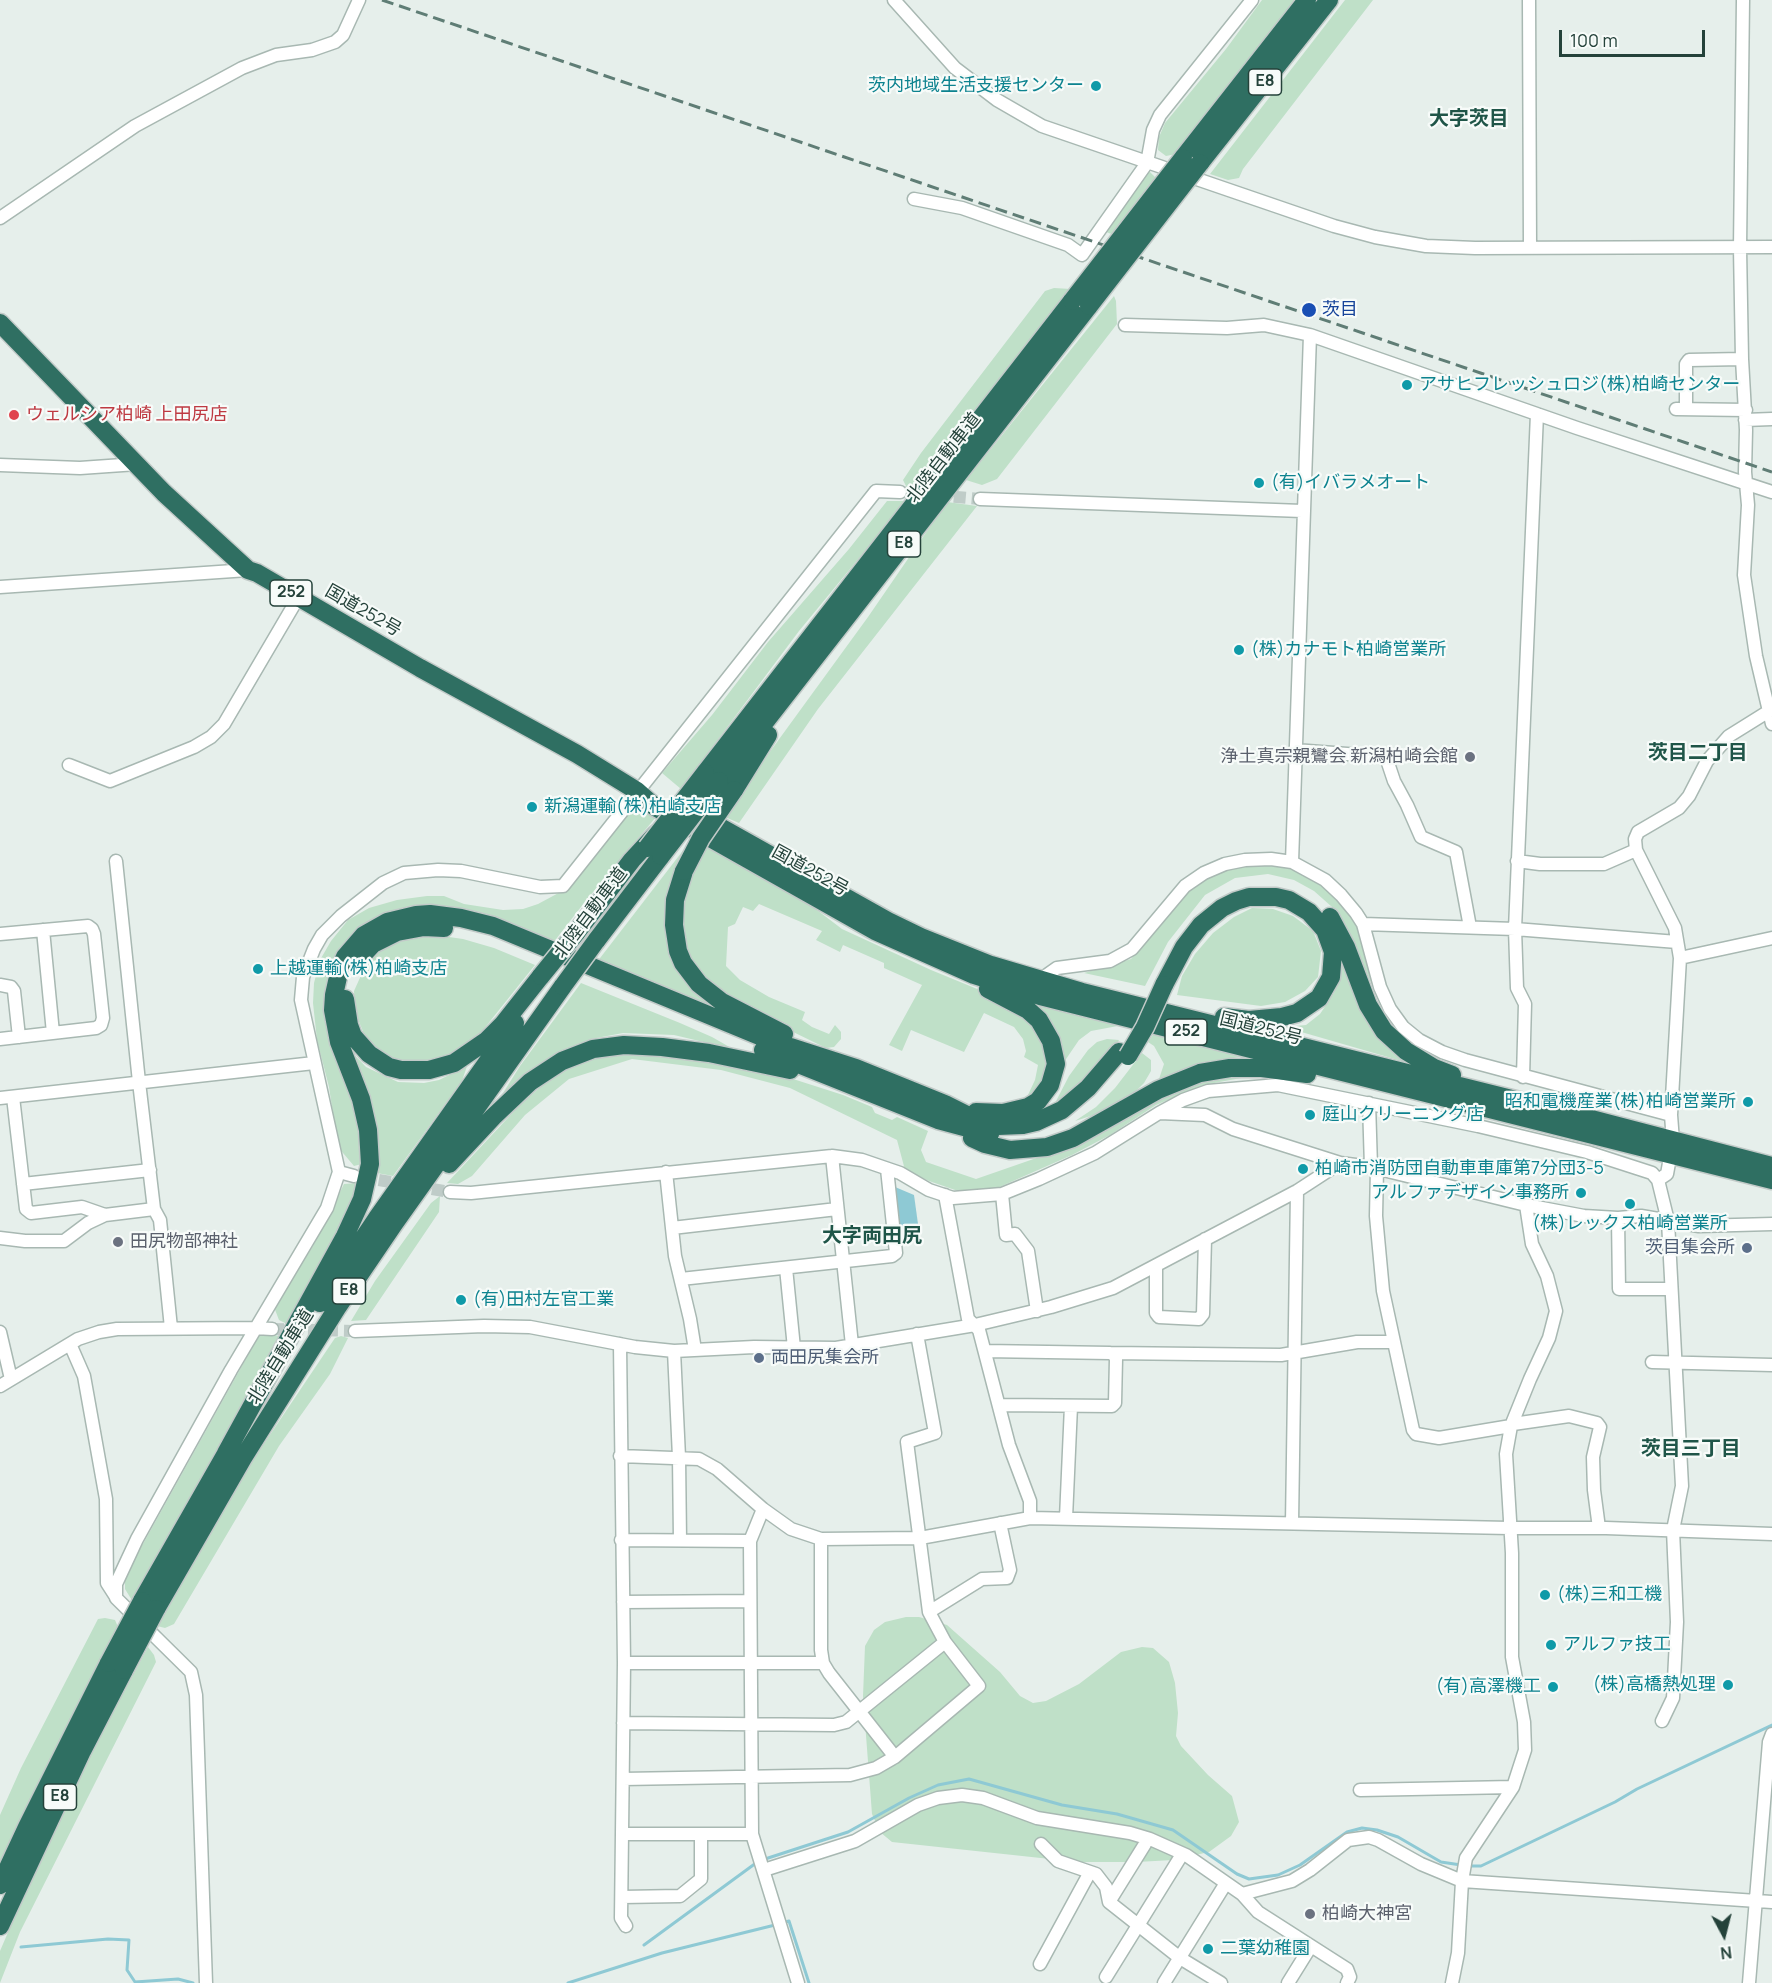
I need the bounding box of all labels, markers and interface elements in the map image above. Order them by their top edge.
scale bar [1562,18,1708,56]
text: 100 m [1570,28,1618,52]
road number: E8 [1248,69,1282,95]
place label: 茨内地域生活支援センター [868,75,1084,97]
marker: 茨内地域生活支援センター [1089,79,1103,93]
district label: 大字茨目 [1429,107,1509,131]
place label: 茨目 [1322,299,1358,321]
marker: 茨目 [1300,301,1318,319]
place label: アサヒフレッシュロジ(株)柏崎センター [1419,374,1740,396]
marker: アサヒフレッシュロジ(株)柏崎センター [1400,378,1414,392]
place label: ウェルシア柏崎 上田尻店 [26,404,228,426]
marker: ウェルシア柏崎 上田尻店 [7,408,21,422]
street label: 北陸自動車道 [902,409,986,507]
place label: (有)イバラメオート [1271,472,1430,494]
marker: (有)イバラメオート [1252,476,1266,490]
road number: E8 [888,531,920,557]
road number: 252 [270,580,312,606]
street label: 国道252号 [321,581,405,641]
place label: (株)カナモト柏崎営業所 [1251,639,1446,661]
marker: (株)カナモト柏崎営業所 [1232,643,1246,657]
district label: 茨目二丁目 [1648,741,1748,765]
place label: 浄土真宗親鸞会 新潟柏崎会館 [1220,746,1458,768]
marker: 浄土真宗親鸞会 新潟柏崎会館 [1463,750,1477,764]
place label: 新潟運輸(株)柏崎支店 [544,796,721,818]
marker: 新潟運輸(株)柏崎支店 [525,800,539,814]
street label: 国道252号 [768,841,852,901]
street label: 北陸自動車道 [550,863,632,963]
place label: 上越運輸(株)柏崎支店 [270,958,447,980]
marker: 上越運輸(株)柏崎支店 [251,962,265,976]
street label: 国道252号 [1217,1008,1305,1050]
road number: 252 [1165,1019,1207,1045]
place label: 昭和電機産業(株)柏崎営業所 [1505,1091,1736,1113]
marker: 昭和電機産業(株)柏崎営業所 [1741,1095,1755,1109]
place label: 庭山クリーニング店 [1322,1104,1484,1126]
marker: 庭山クリーニング店 [1303,1108,1317,1122]
place label: 柏崎市消防団自動車車庫第7分団3-5 [1315,1158,1604,1180]
marker: 柏崎市消防団自動車車庫第7分団3-5 [1296,1162,1310,1176]
place label: アルファデザイン事務所 [1371,1182,1569,1204]
marker: アルファデザイン事務所 [1574,1186,1588,1200]
marker: (株)レックス柏崎営業所 [1623,1197,1637,1211]
place label: (株)レックス柏崎営業所 [1532,1213,1728,1235]
district label: 大字両田尻 [822,1224,922,1248]
place label: 田尻物部神社 [130,1231,238,1253]
marker: 田尻物部神社 [111,1235,125,1249]
place label: 茨目集会所 [1645,1237,1735,1259]
marker: 茨目集会所 [1740,1241,1754,1255]
road number: E8 [332,1278,366,1304]
place label: (有)田村左官工業 [473,1289,614,1311]
marker: (有)田村左官工業 [454,1293,468,1307]
street label: 北陸自動車道 [243,1305,319,1409]
place label: 両田尻集会所 [771,1347,879,1369]
marker: 両田尻集会所 [752,1351,766,1365]
district label: 茨目三丁目 [1641,1437,1741,1461]
place label: (株)三和工機 [1557,1584,1662,1606]
marker: (株)三和工機 [1538,1588,1552,1602]
place label: アルファ技工 [1563,1634,1671,1656]
marker: アルファ技工 [1544,1638,1558,1652]
place label: (株)高橋熱処理 [1593,1674,1716,1696]
place label: (有)高澤機工 [1436,1676,1541,1698]
marker: (株)高橋熱処理 [1721,1678,1735,1692]
marker: (有)高澤機工 [1546,1680,1560,1694]
road number: E8 [44,1784,76,1810]
place label: 柏崎大神宮 [1322,1903,1412,1925]
north arrow [1694,1905,1754,1965]
marker: 柏崎大神宮 [1303,1907,1317,1921]
place label: 二葉幼稚園 [1220,1938,1310,1960]
text: N [1719,1941,1733,1964]
marker: 二葉幼稚園 [1201,1942,1215,1956]

